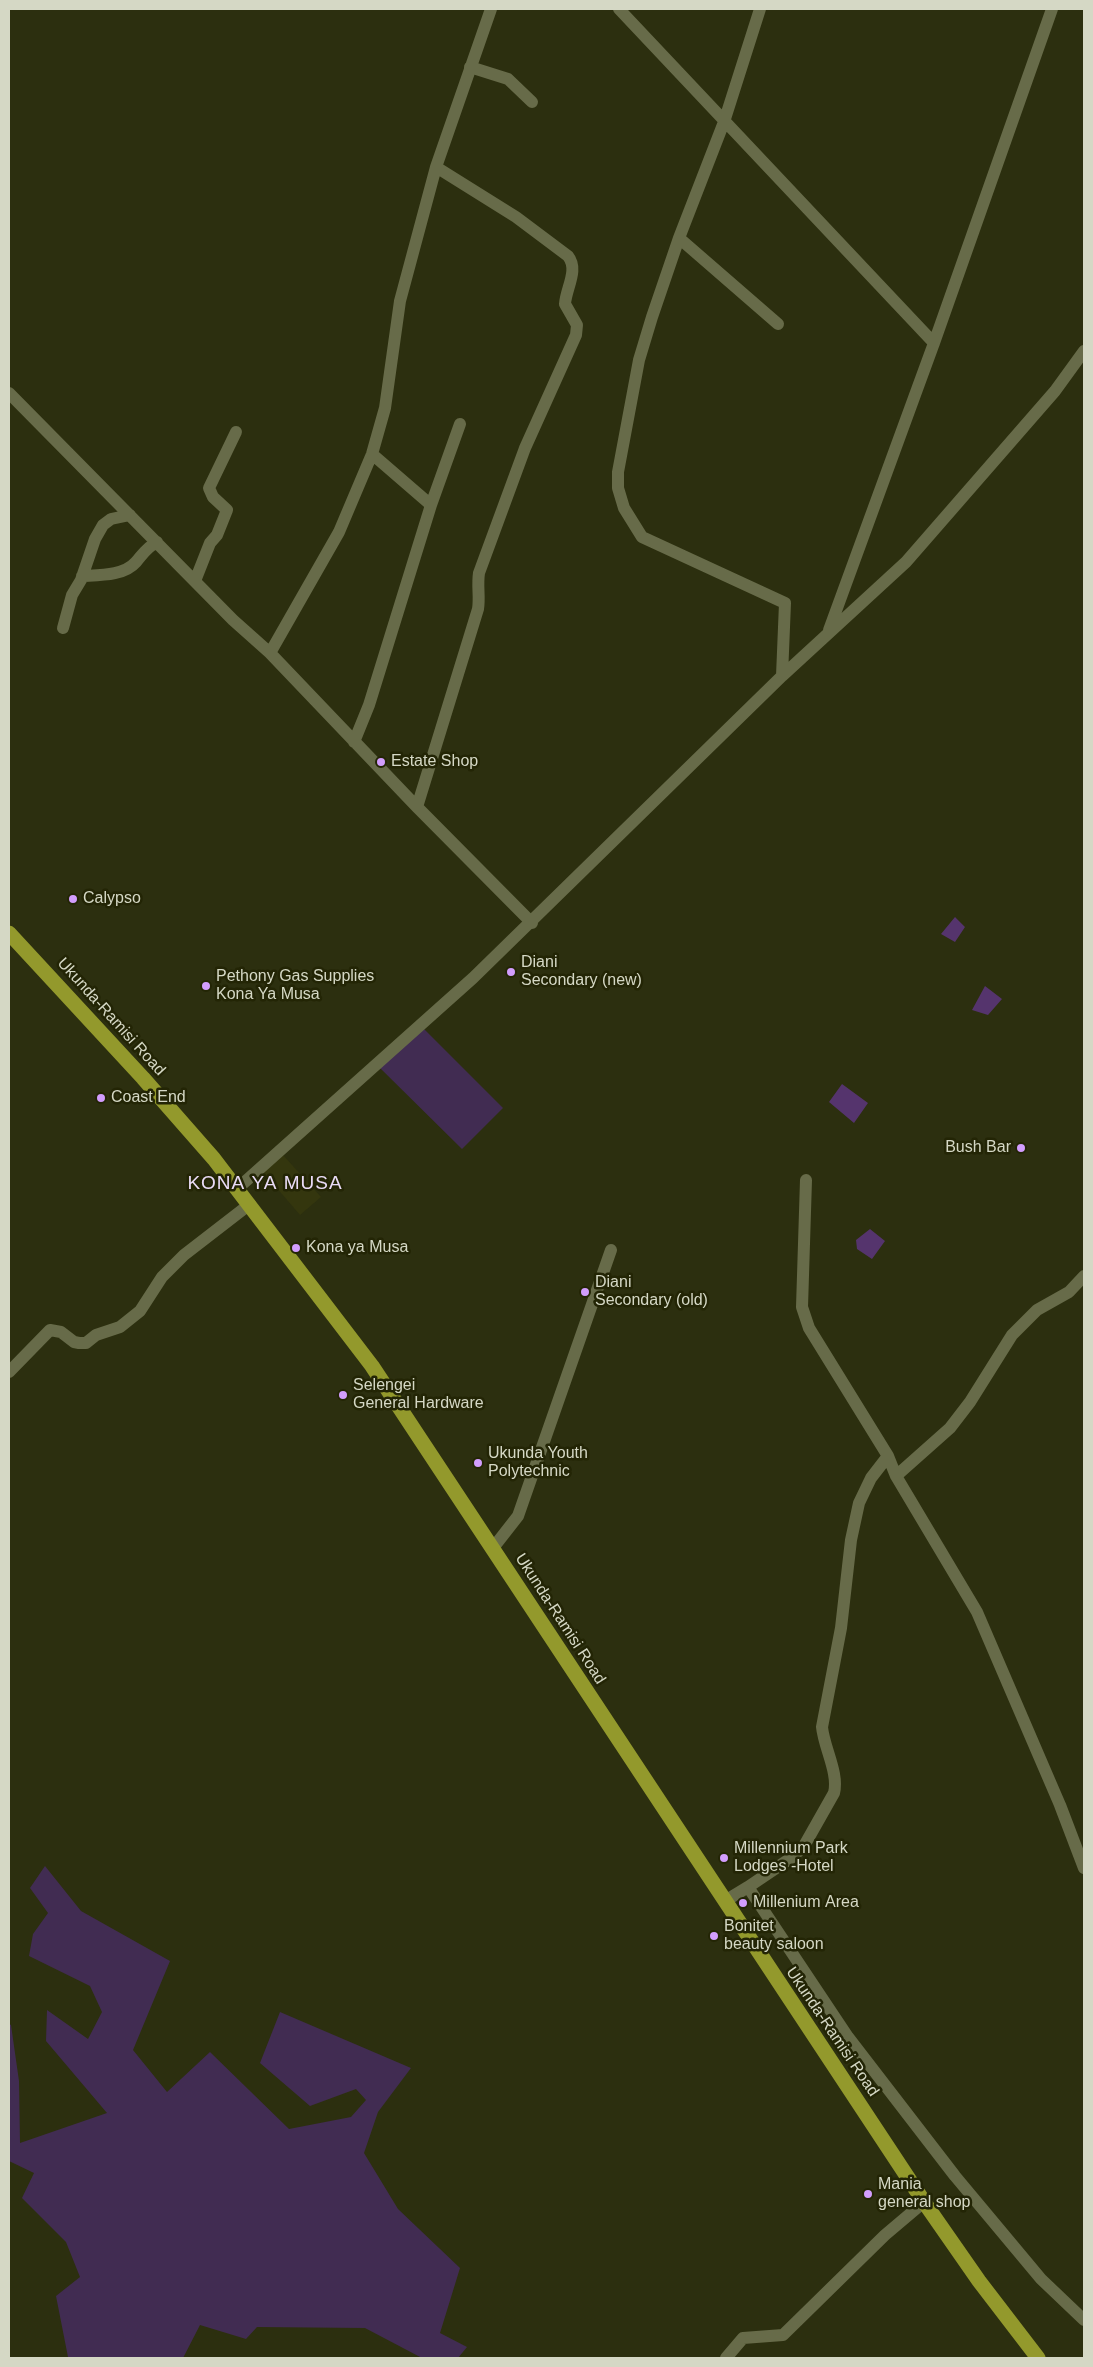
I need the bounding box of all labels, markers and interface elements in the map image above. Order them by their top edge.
place label: Estate Shop [391,752,478,772]
marker: Estate Shop [375,756,387,768]
place label: Calypso [83,889,141,909]
marker: Calypso [67,893,79,905]
place label: Diani Secondary (new) [521,953,642,991]
street label: Ukunda-Ramisi Road [53,954,169,1080]
marker: Diani Secondary (new) [505,966,517,978]
place label: Pethony Gas Supplies Kona Ya Musa [216,967,374,1005]
marker: Pethony Gas Supplies Kona Ya Musa [200,980,212,992]
place label: Coast End [111,1088,186,1108]
marker: Coast End [95,1092,107,1104]
place label: Bush Bar [945,1138,1011,1158]
marker: Bush Bar [1015,1142,1027,1154]
district label: KONA YA MUSA [186,1173,344,1195]
place label: Kona ya Musa [306,1238,408,1258]
marker: Kona ya Musa [290,1242,302,1254]
place label: Diani Secondary (old) [595,1273,708,1311]
marker: Diani Secondary (old) [579,1286,591,1298]
place label: Selengei General Hardware [353,1376,484,1414]
marker: Selengei General Hardware [337,1389,349,1401]
place label: Ukunda Youth Polytechnic [488,1444,588,1482]
marker: Ukunda Youth Polytechnic [472,1457,484,1469]
street label: Ukunda-Ramisi Road [511,1550,609,1688]
place label: Millennium Park Lodges -Hotel [734,1839,848,1877]
marker: Millennium Park Lodges -Hotel [718,1852,730,1864]
place label: Millenium Area [753,1893,859,1913]
marker: Millenium Area [737,1897,749,1909]
place label: Bonitet beauty saloon [724,1917,824,1955]
marker: Bonitet beauty saloon [708,1930,720,1942]
street label: Ukunda-Ramisi Road [782,1964,882,2100]
place label: Mania general shop [878,2175,971,2213]
marker: Mania general shop [862,2188,874,2200]

